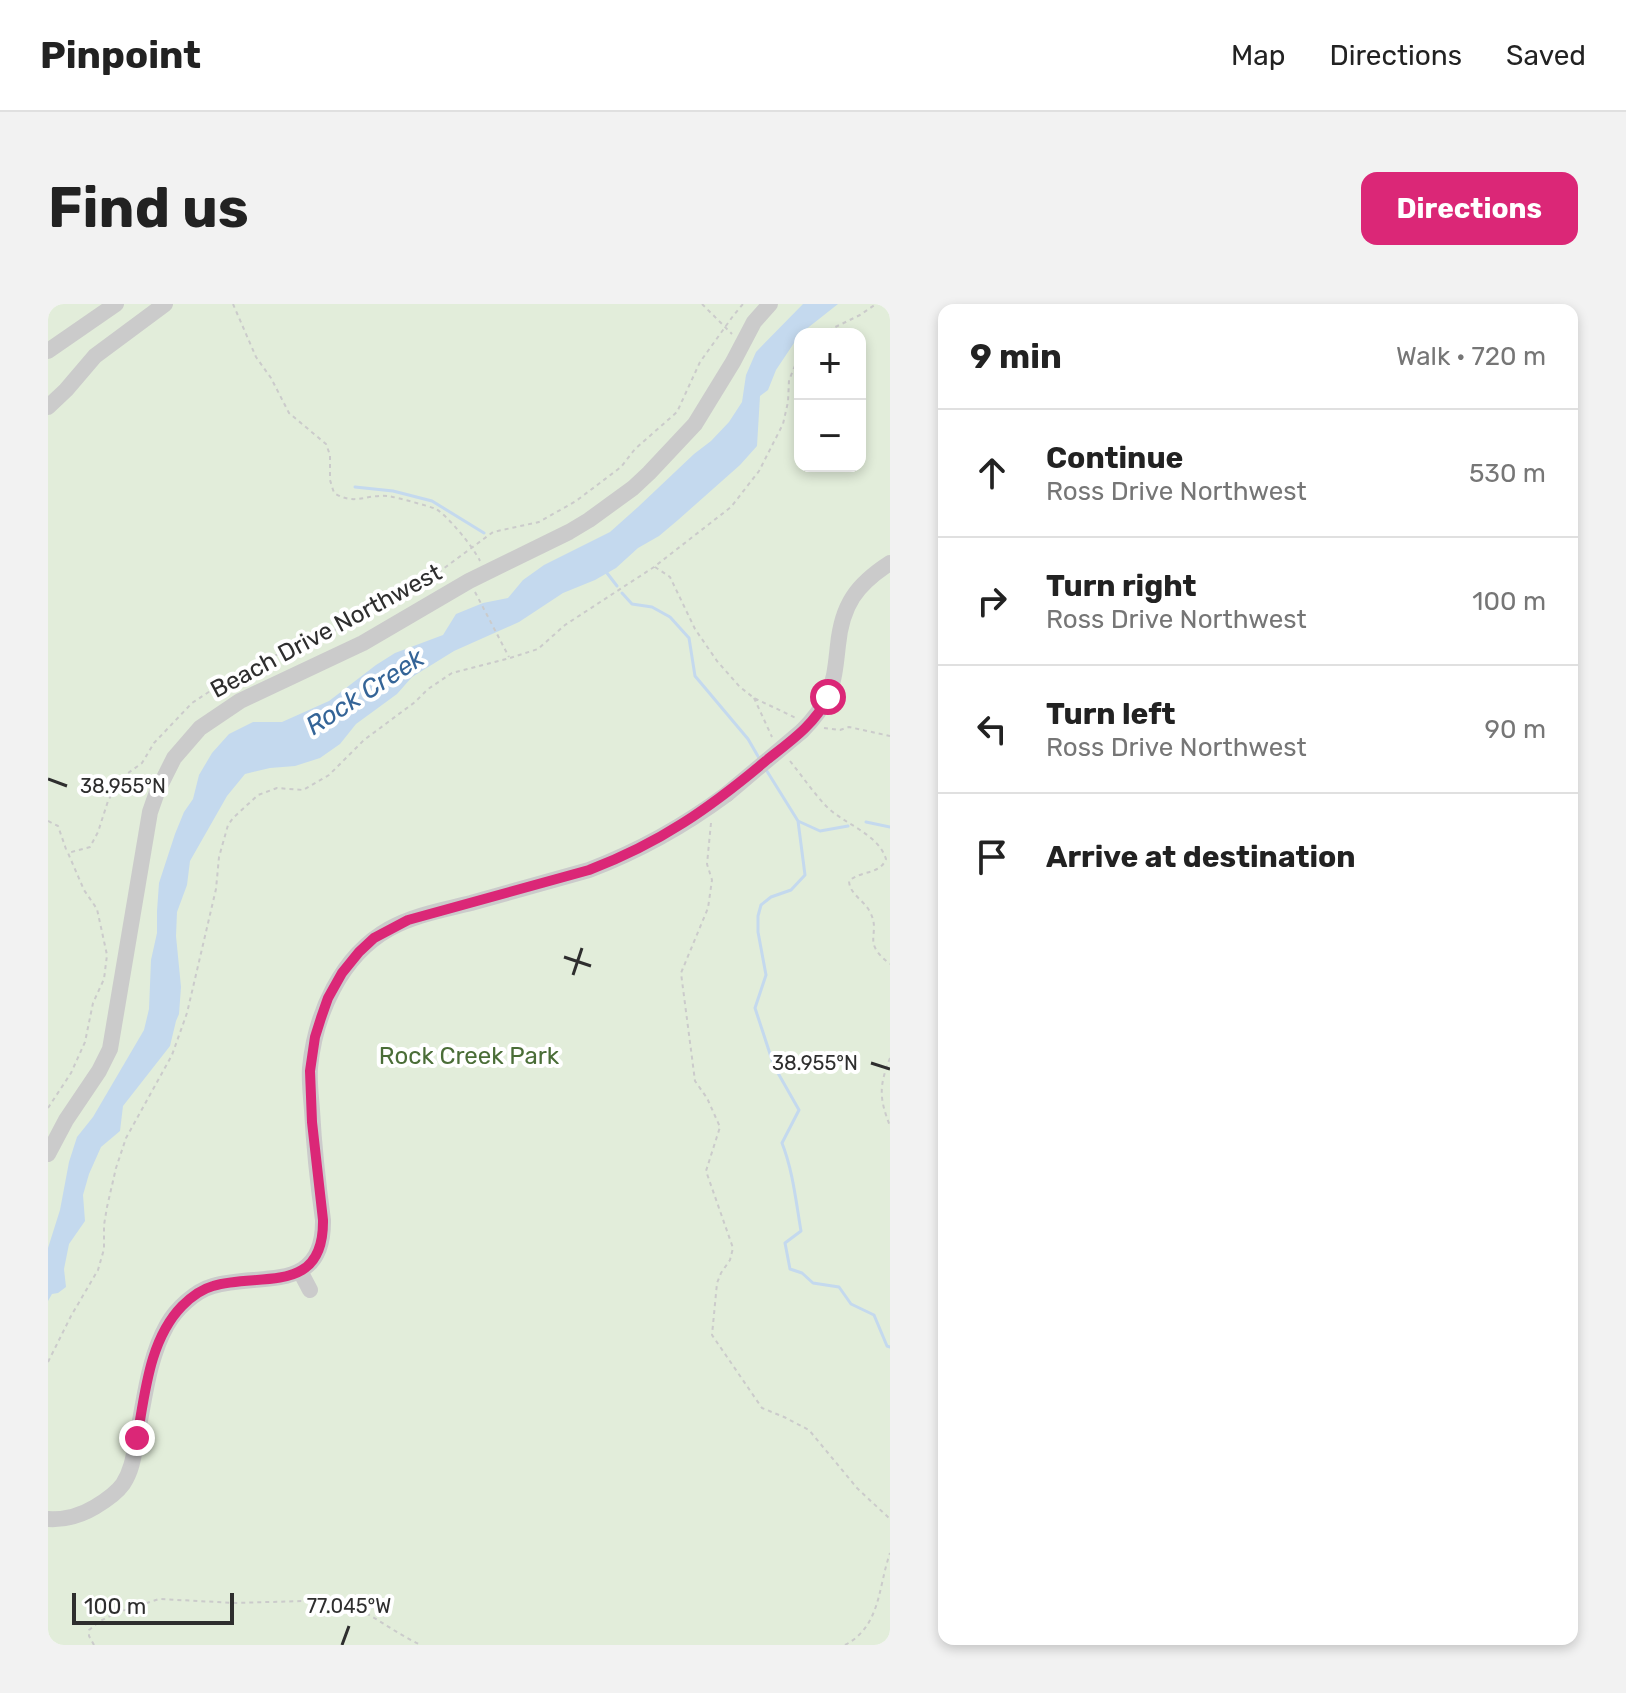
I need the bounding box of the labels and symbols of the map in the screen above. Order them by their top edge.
street label: Beach Drive Northwest [206,558,446,704]
water label: Rock Creek [300,642,431,742]
route start [810,679,846,715]
text: 38.955°N [80,774,166,798]
park label: Rock Creek Park [379,1042,560,1070]
text: 38.955°N [772,1051,858,1075]
route end [119,1420,155,1456]
scale bar [72,1589,234,1625]
text: 77.045°W [307,1594,391,1618]

